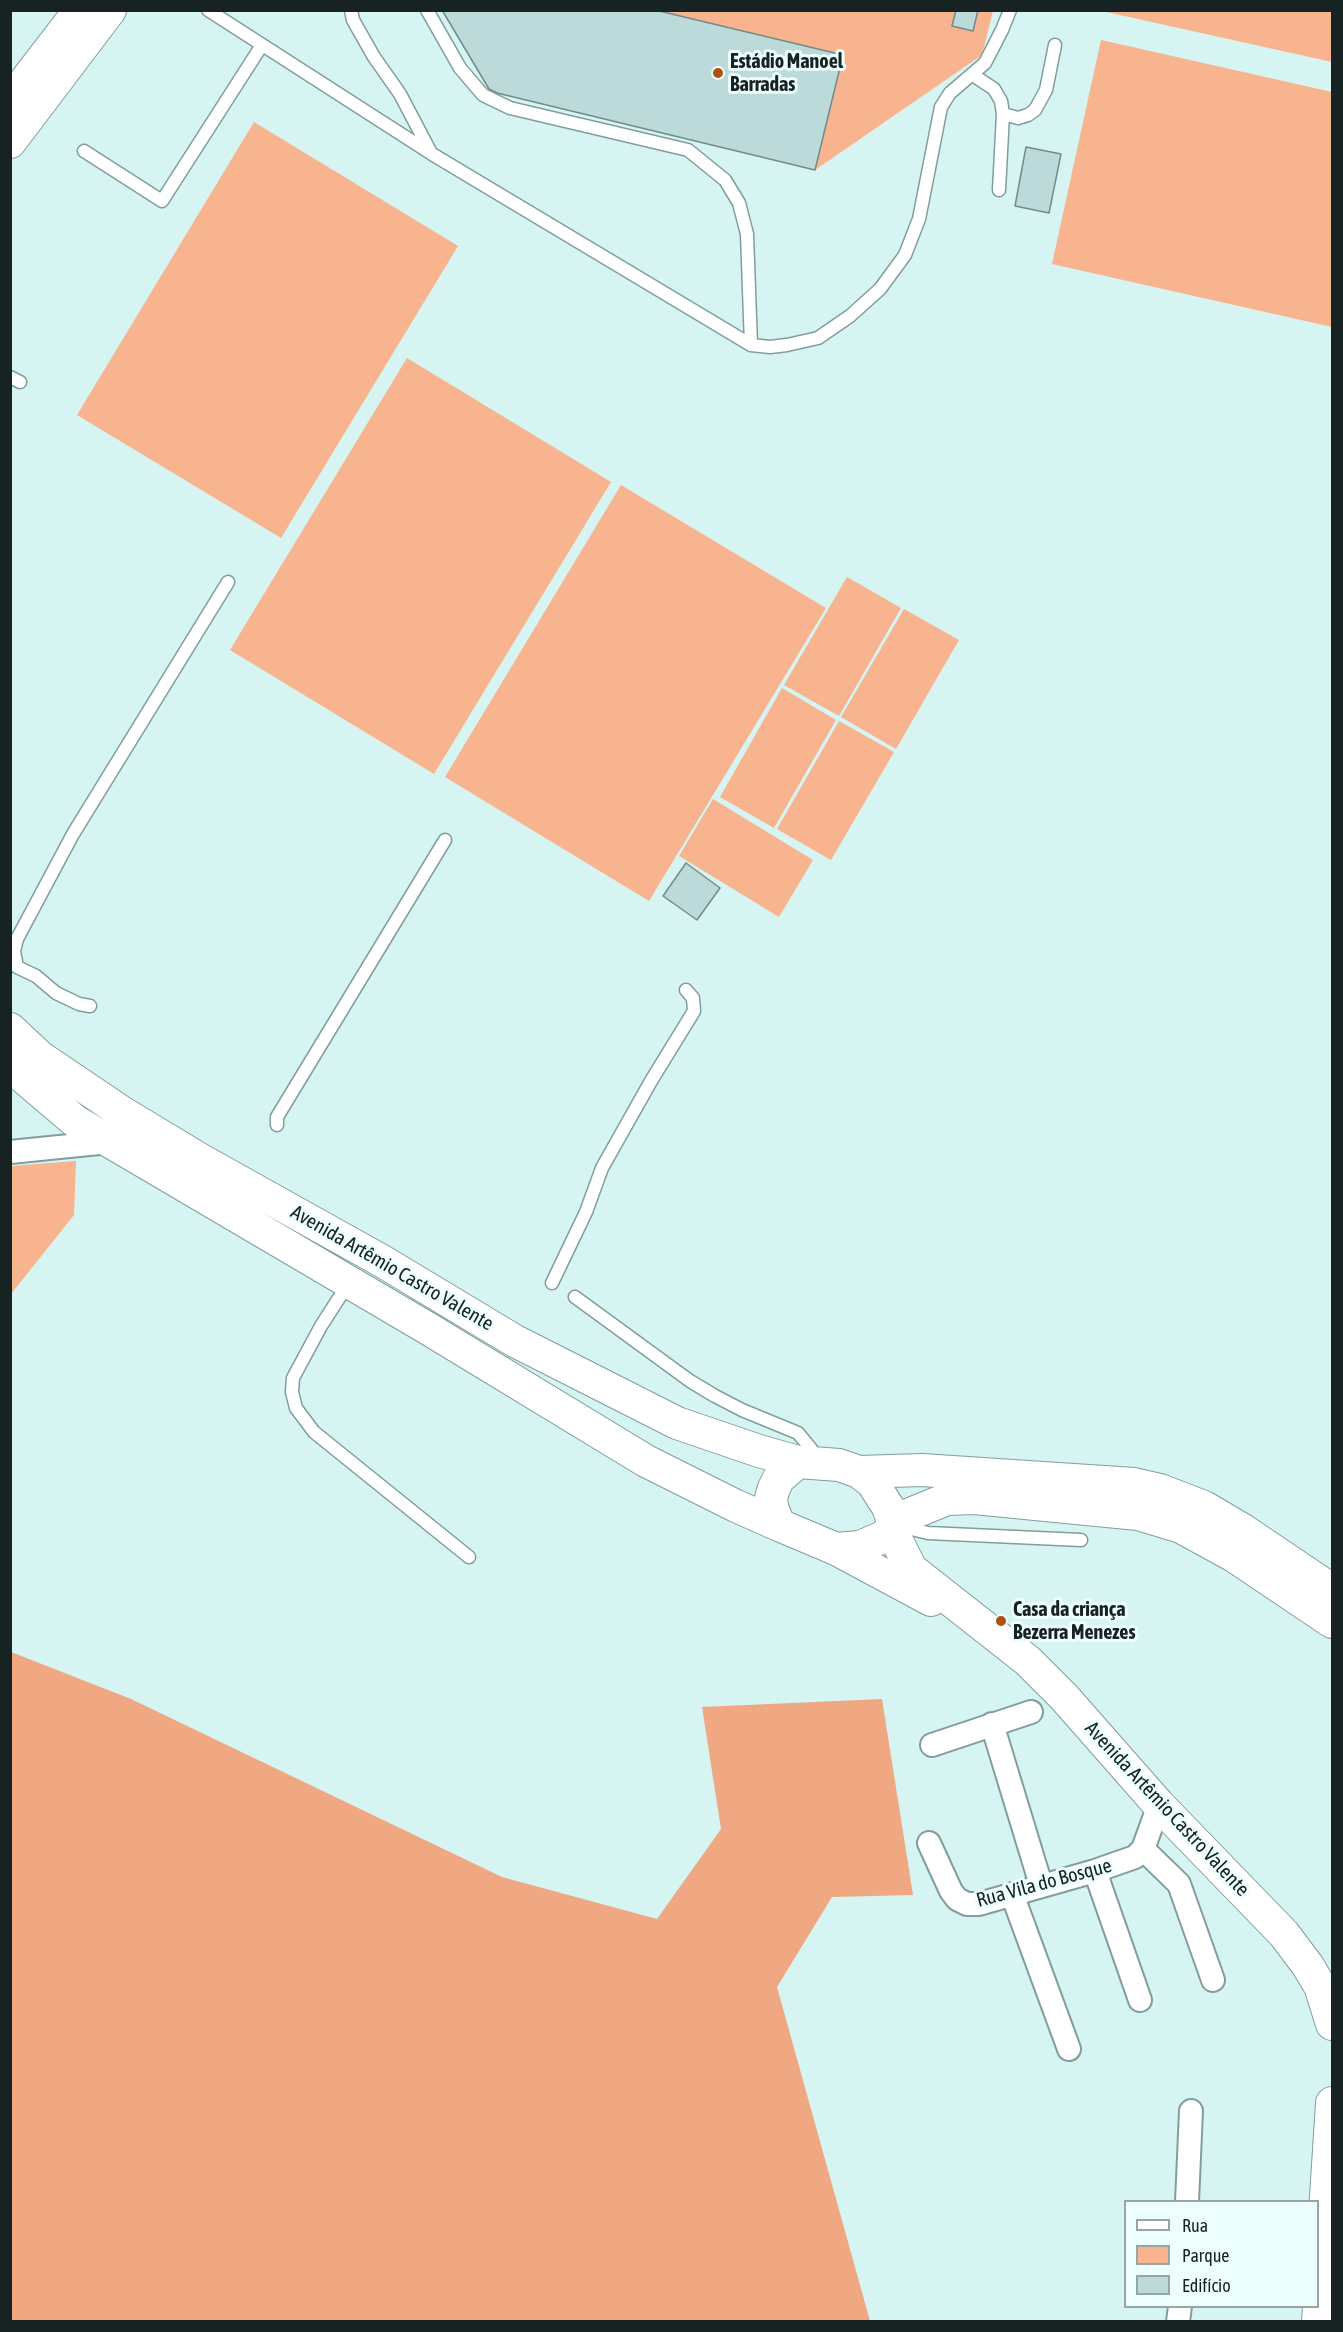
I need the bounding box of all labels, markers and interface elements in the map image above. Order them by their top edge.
place label: Estádio Manoel Barradas [730,50,843,97]
marker: Estádio Manoel Barradas [711,66,725,80]
street label: Avenida Artêmio Castro Valente [286,1200,498,1336]
place label: Casa da criança Bezerra Menezes [1013,1598,1135,1645]
marker: Casa da criança Bezerra Menezes [994,1614,1008,1628]
street label: Avenida Artêmio Castro Valente [1080,1717,1254,1901]
street label: Rua Vila do Bosque [974,1853,1114,1913]
legend [1124,2200,1319,2308]
text: Rua [1182,2215,1208,2236]
text: Parque [1182,2245,1230,2266]
text: Edifício [1182,2275,1231,2296]

